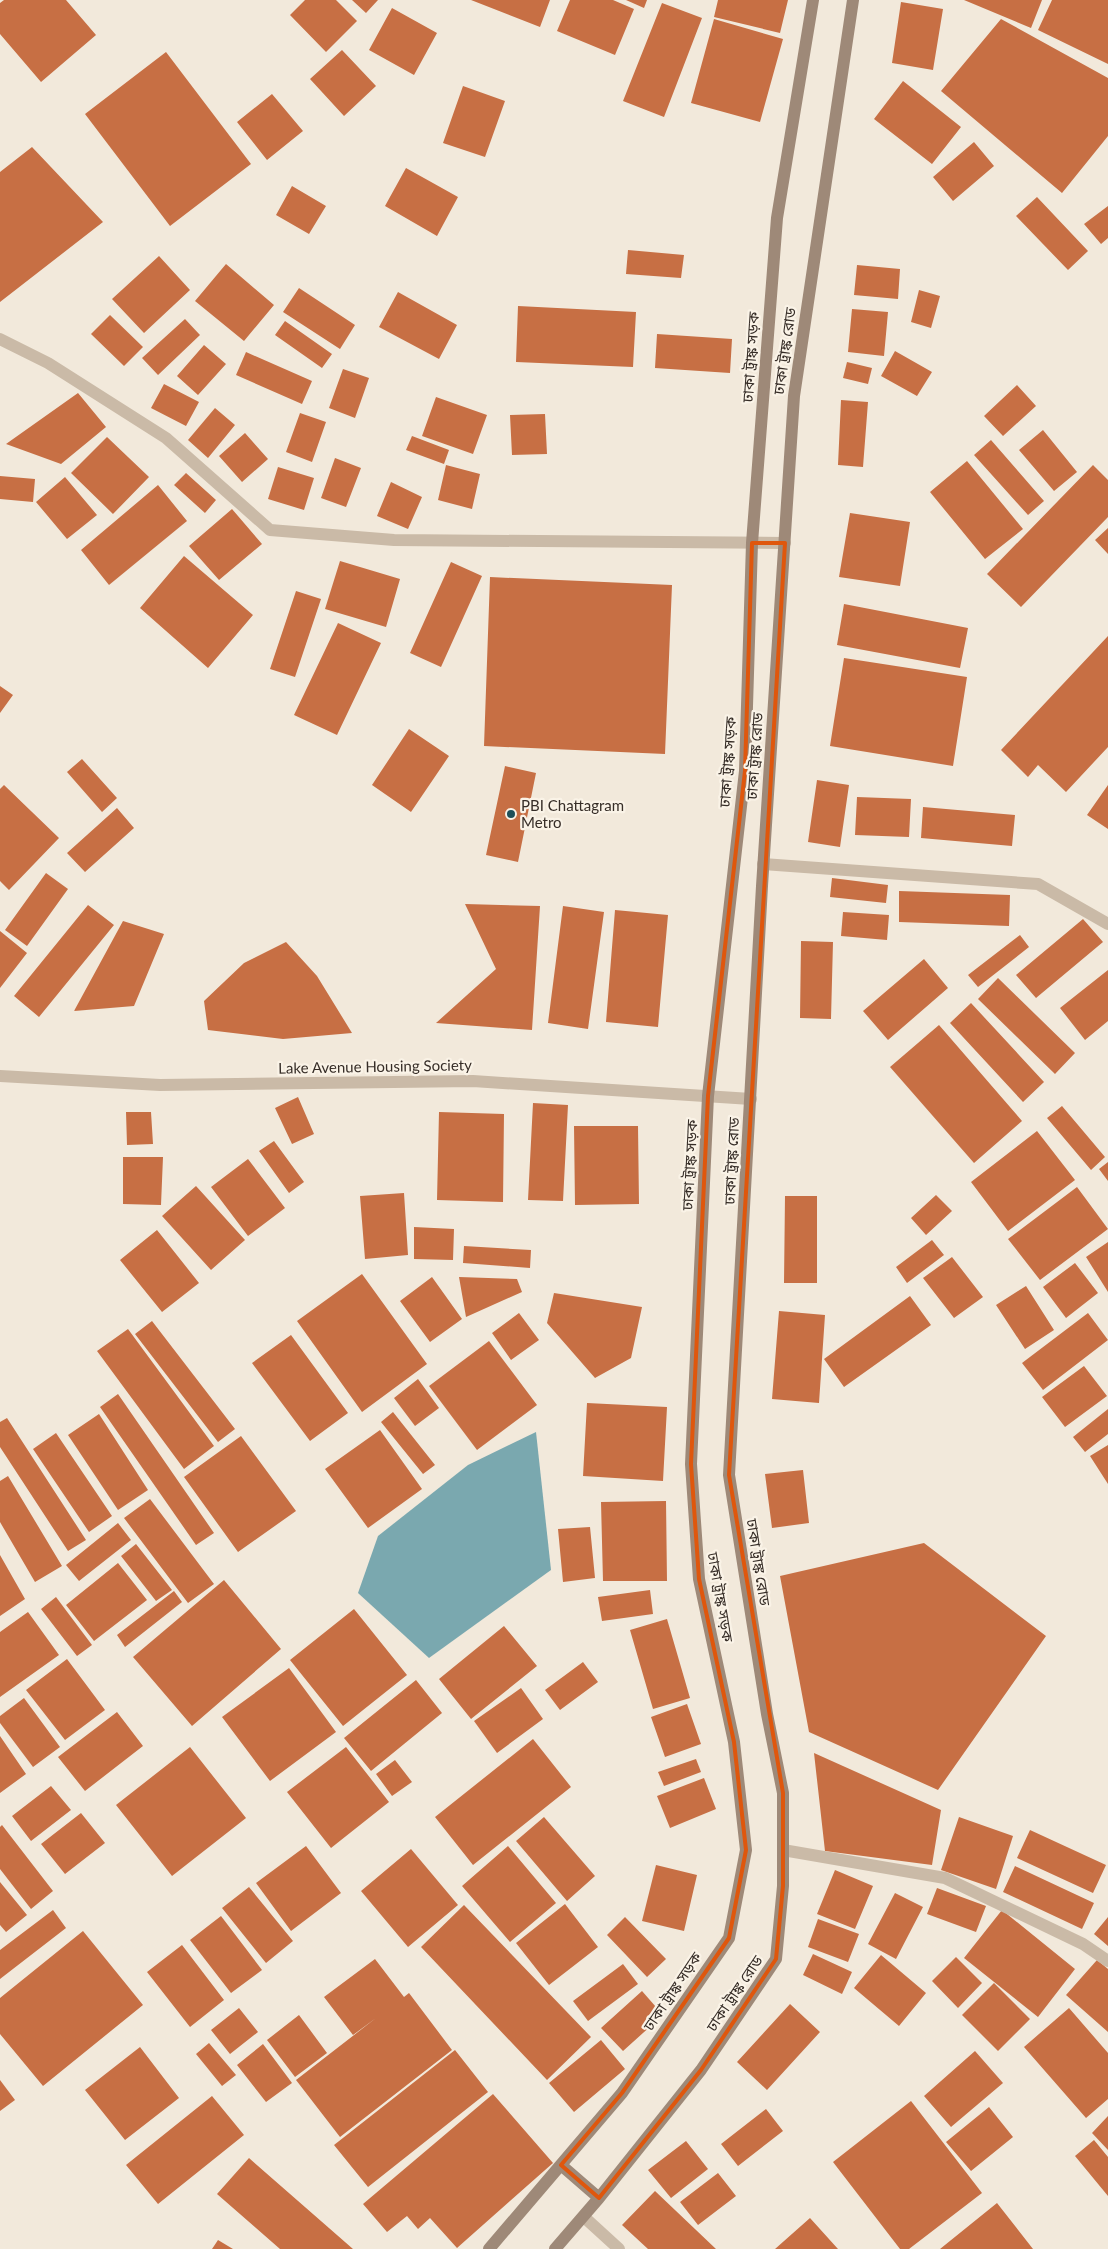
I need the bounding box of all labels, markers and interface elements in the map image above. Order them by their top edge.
street label: ঢাকা ট্রাঙ্ক রোড [769,306,799,397]
street label: ঢাকা ট্রাঙ্ক সড়ক [738,310,762,404]
street label: ঢাকা ট্রাঙ্ক রোড [742,711,766,801]
street label: ঢাকা ট্রাঙ্ক সড়ক [715,715,739,809]
place label: PBI Chattagram Metro [521,796,624,831]
marker: PBI Chattagram Metro [505,808,517,820]
street label: Lake Avenue Housing Society [278,1055,472,1077]
street label: ঢাকা ট্রাঙ্ক রোড [720,1116,742,1206]
street label: ঢাকা ট্রাঙ্ক সড়ক [678,1118,700,1212]
street label: ঢাকা ট্রাঙ্ক রোড [743,1516,775,1607]
street label: ঢাকা ট্রাঙ্ক সড়ক [704,1550,738,1644]
street label: ঢাকা ট্রাঙ্ক সড়ক [639,1948,705,2034]
street label: ঢাকা ট্রাঙ্ক রোড [701,1951,766,2035]

